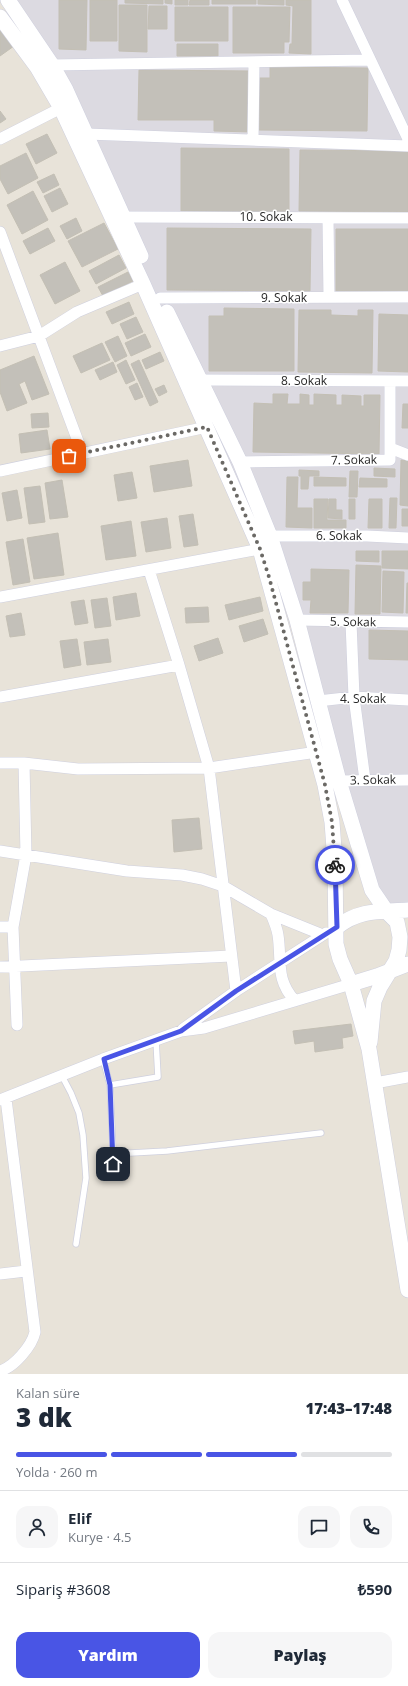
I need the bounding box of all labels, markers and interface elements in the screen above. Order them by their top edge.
street label: 10. Sokak [239,208,293,225]
street label: 9. Sokak [261,289,308,306]
street label: 8. Sokak [281,372,328,389]
pin [52,439,86,473]
icon: bag [58,445,80,467]
street label: 7. Sokak [331,451,378,468]
street label: 6. Sokak [316,527,363,544]
street label: 5. Sokak [330,613,377,630]
street label: 4. Sokak [340,690,387,707]
street label: 3. Sokak [350,771,397,788]
courier [315,845,355,885]
icon: bike [324,854,346,876]
pin [96,1147,130,1181]
icon: home [102,1153,124,1175]
text: Kalan süre [16,1384,80,1402]
text: 17:43–17:48 [306,1398,392,1418]
text: 3 dk [16,1399,72,1435]
text: Yolda · 260 m [16,1463,97,1481]
button: person [16,1506,58,1548]
button: chat [298,1506,340,1548]
button: phone [350,1506,392,1548]
text: Elif [68,1508,91,1528]
text: Kurye · 4.5 [68,1528,132,1546]
text: Sipariş #3608 [16,1579,110,1599]
text: ₺590 [358,1579,392,1599]
button: Yardım [16,1632,200,1678]
button: Paylaş [208,1632,392,1678]

